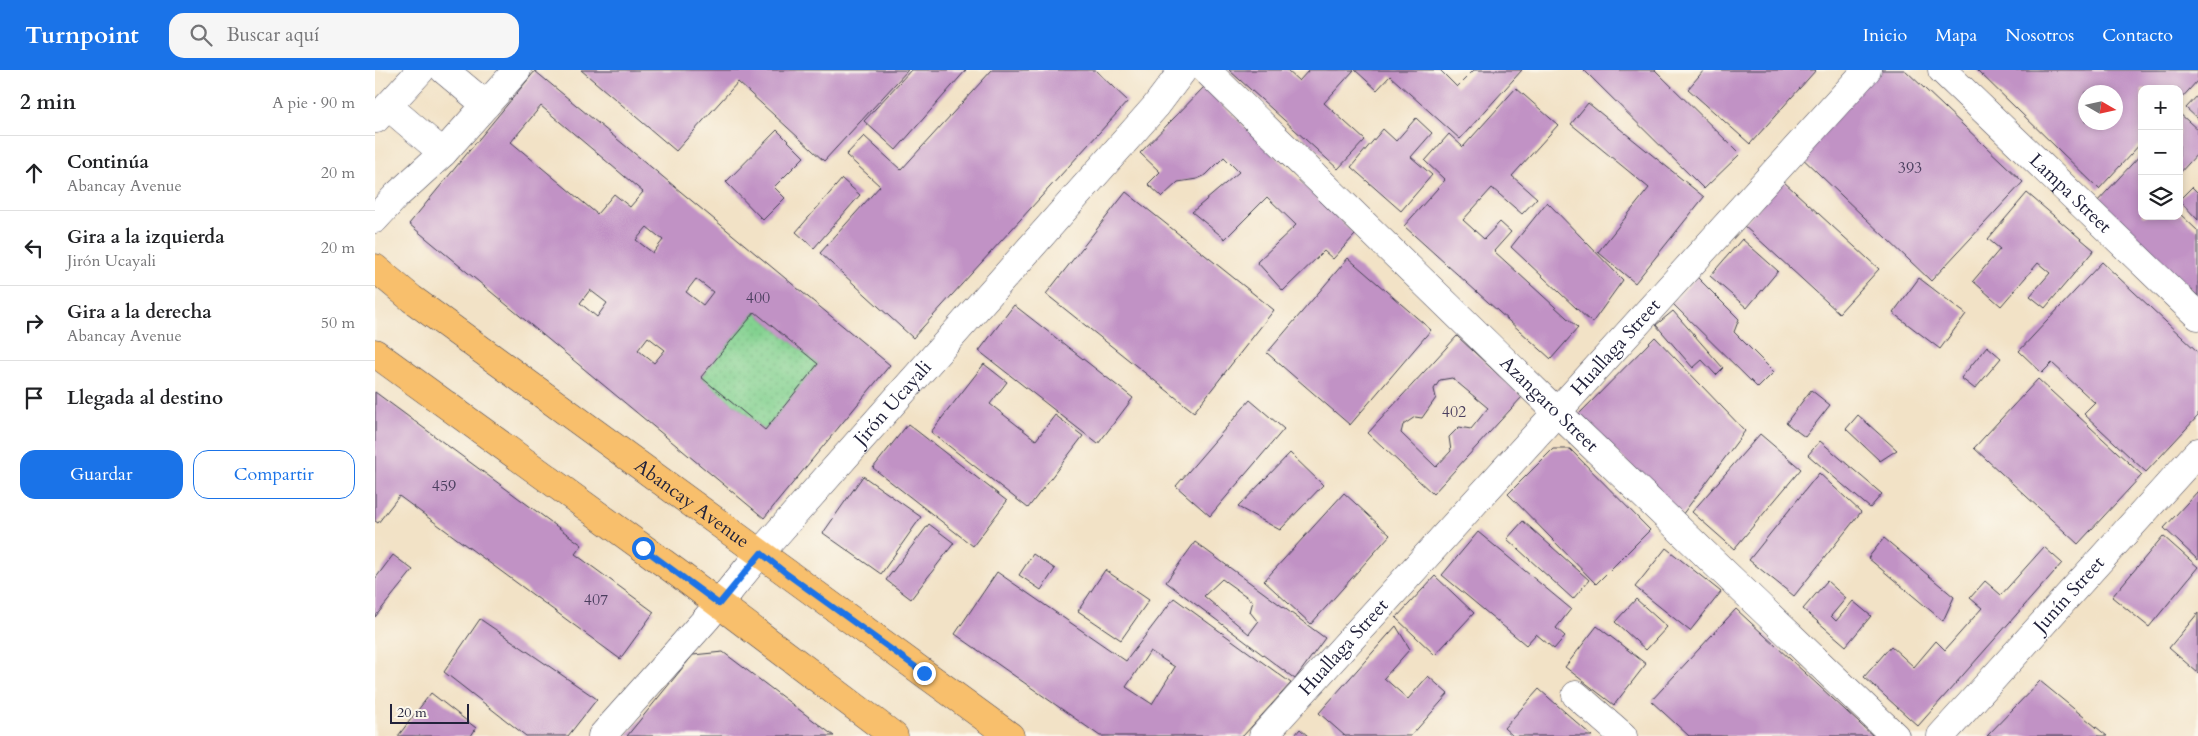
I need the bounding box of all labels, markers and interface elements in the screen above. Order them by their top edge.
search box [169,13,519,58]
text: Turnpoint [25,19,139,52]
icon: search [187,21,215,49]
text: Buscar aquí [227,22,319,48]
text: Inicio [1863,23,1907,48]
text: Mapa [1935,23,1977,48]
text: Nosotros [2005,23,2074,48]
text: Contacto [2102,23,2173,48]
north arrow [2078,85,2123,130]
map controls [2138,85,2183,220]
button: + [2138,85,2183,130]
text: 2 min [20,88,76,117]
text: A pie · 90 m [272,92,355,114]
button: − [2138,130,2183,175]
street label: Lampa Street [2023,148,2117,239]
text: Continúa [67,149,149,175]
house number: 393 [1898,157,1922,179]
icon: ahead [20,159,48,187]
text: 20 m [321,162,355,184]
text: Abancay Avenue [67,175,182,197]
button: layers [2138,175,2183,220]
text: Gira a la izquierda [67,224,225,250]
icon: left [20,234,48,262]
text: 20 m [321,237,355,259]
text: Jirón Ucayali [67,250,156,272]
house number: 400 [746,287,770,309]
street label: Huallaga Street [1565,293,1666,401]
text: Gira a la derecha [67,299,212,325]
icon: right [20,309,48,337]
text: 50 m [321,312,355,334]
text: Abancay Avenue [67,325,182,347]
street label: Azangaro Street [1494,350,1604,458]
street label: Jirón Ucayali [846,355,938,454]
icon: arrive [20,384,48,412]
text: Llegada al destino [67,385,223,411]
house number: 402 [1442,401,1466,423]
button: Guardar [20,450,183,499]
button: Compartir [193,450,355,499]
street label: Abancay Avenue [629,453,755,554]
house number: 459 [432,475,456,497]
route start [632,537,655,560]
street label: Junín Street [2026,551,2111,640]
house number: 407 [584,589,608,611]
street label: Huallaga Street [1293,593,1394,701]
route end [913,662,936,685]
scale bar [390,701,469,724]
text: 20 m [397,703,427,722]

